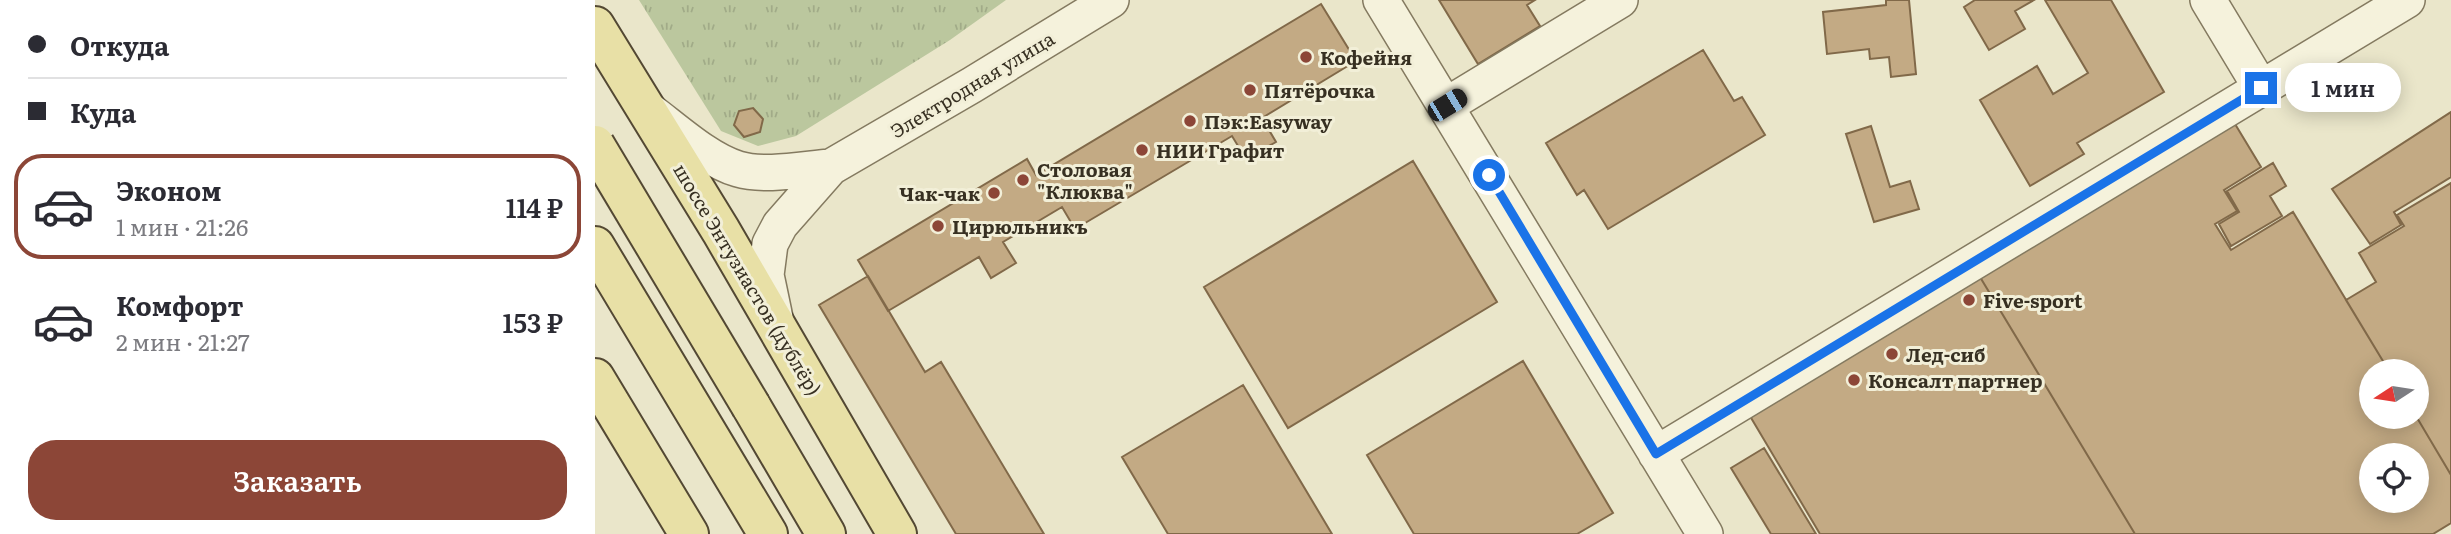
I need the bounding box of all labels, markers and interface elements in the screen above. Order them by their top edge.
street label: Электродная улица [885,24,1060,144]
text: Откуда [70,25,169,64]
place label: Кофейня [1320,43,1412,71]
marker: Кофейня [1298,49,1314,65]
callout: 1 мин [2285,64,2401,112]
text: 1 мин [2311,70,2375,104]
route end [2245,72,2277,104]
place label: Пятёрочка [1264,76,1375,104]
marker: Пятёрочка [1242,82,1258,98]
car [1424,85,1471,125]
text: Куда [70,92,136,131]
place label: Пэк:Easyway [1204,107,1333,135]
marker: Пэк:Easyway [1182,113,1198,129]
place label: НИИ Графит [1156,136,1285,164]
marker: НИИ Графит [1134,142,1150,158]
place label: Столовая "Клюква" [1037,155,1133,205]
street label: шоссе Энтузиастов (дублёр) [667,158,829,400]
route start [1473,159,1505,191]
text: Эконом [116,170,221,209]
marker: Столовая "Клюква" [1015,172,1031,188]
icon: car [32,175,95,238]
place label: Чак-чак [899,179,981,207]
marker: Чак-чак [986,185,1002,201]
text: 114 ₽ [506,187,563,226]
text: 1 мин · 21:26 [116,209,248,243]
place label: Цирюльникъ [952,212,1088,240]
marker: Цирюльникъ [930,218,946,234]
text: Комфорт [116,285,243,324]
place label: Five-sport [1983,286,2083,314]
icon: car [32,290,95,353]
marker: Five-sport [1961,292,1977,308]
text: 153 ₽ [503,302,563,341]
text: 2 мин · 21:27 [116,324,250,358]
place label: Лед-сиб [1906,340,1985,368]
marker: Лед-сиб [1884,346,1900,362]
north arrow [2359,359,2429,429]
map controls [2359,359,2429,513]
place label: Консалт партнер [1868,366,2042,394]
marker: Консалт партнер [1846,372,1862,388]
button: Заказать [28,440,567,520]
button: locate [2359,443,2429,513]

